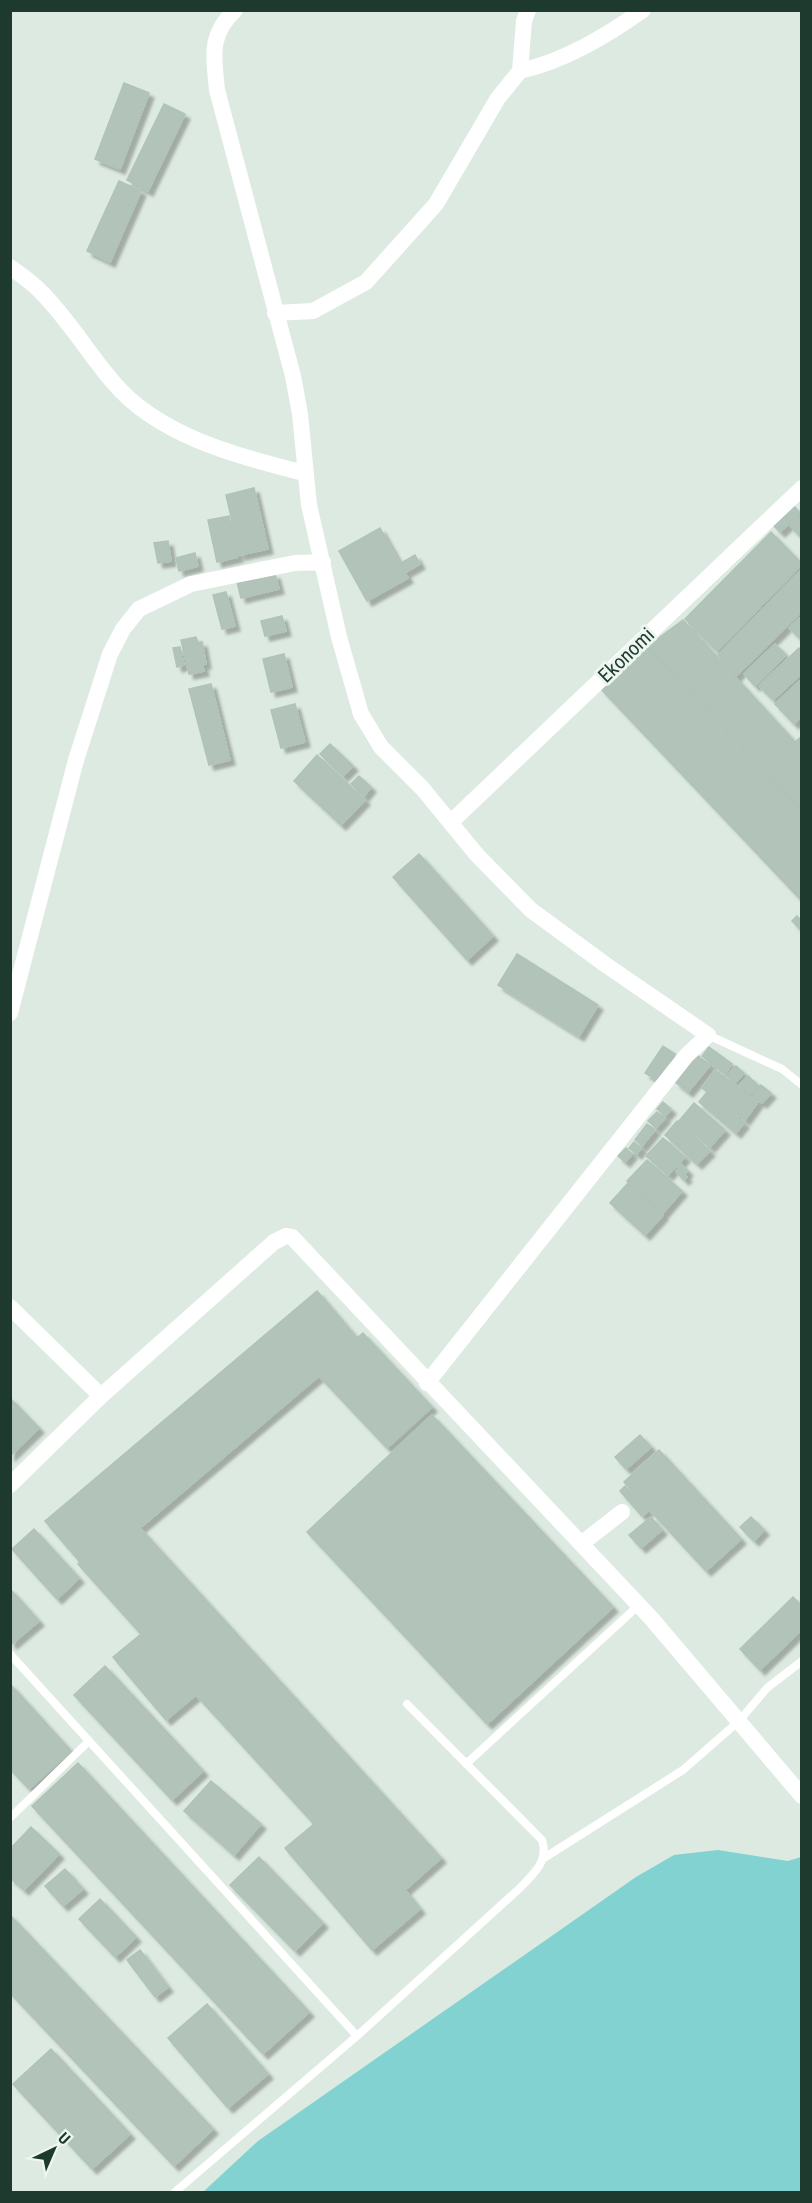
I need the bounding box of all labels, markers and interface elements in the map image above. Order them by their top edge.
street label: Ekonomi [593,623,659,687]
north arrow [24,2119,84,2179]
text: U [54,2129,74,2149]

